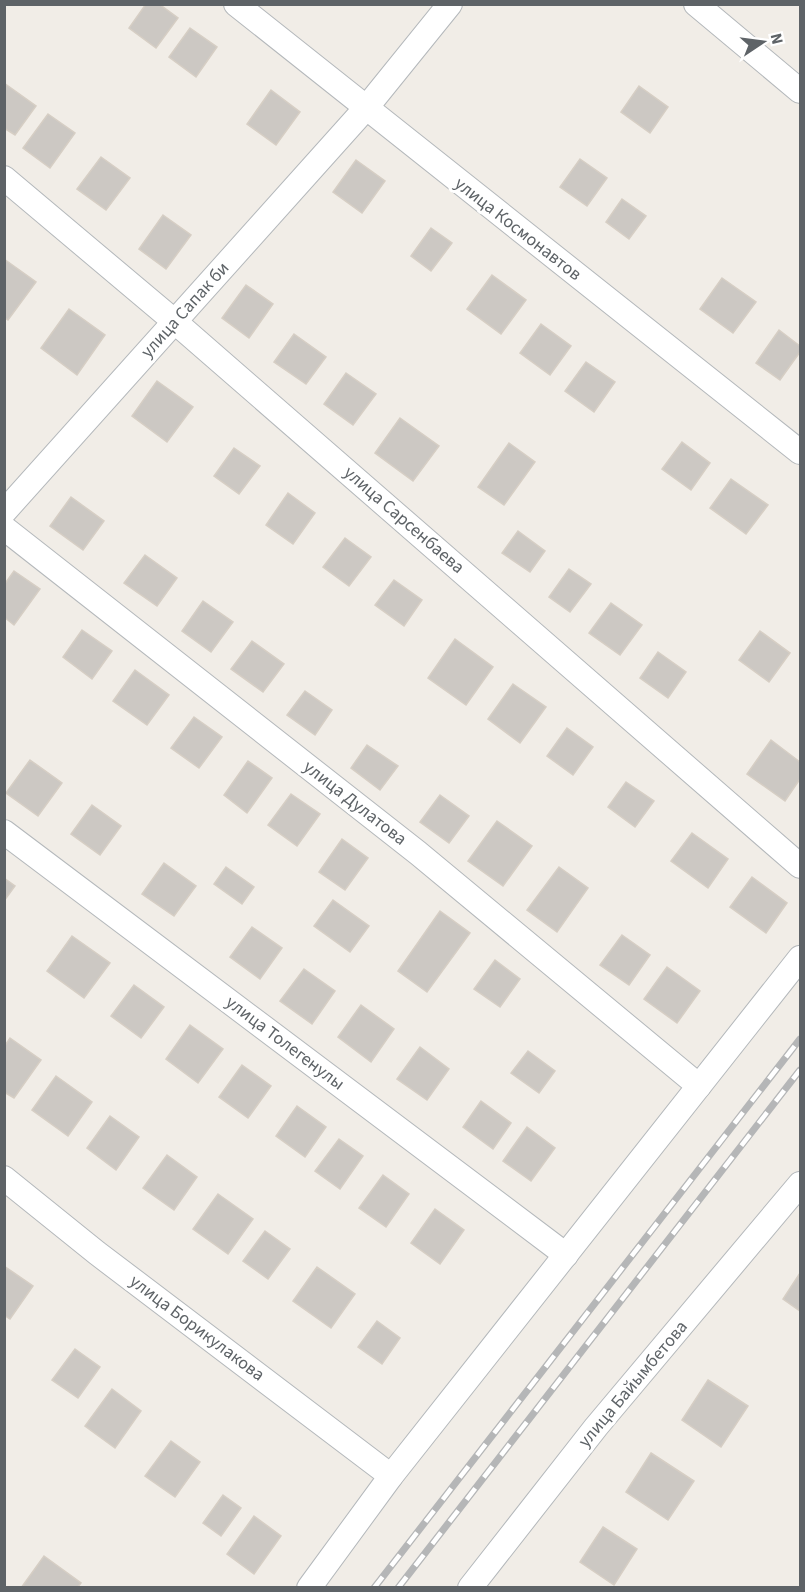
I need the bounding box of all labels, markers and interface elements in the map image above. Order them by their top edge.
north arrow [733,12,793,72]
text: N [765,31,789,47]
street label: улица Космонавтов [449,171,587,287]
street label: улица Сапак би [135,256,235,364]
street label: улица Сарсенбаева [338,460,470,580]
street label: улица Дулатова [298,755,412,851]
street label: улица Толегенулы [220,990,350,1096]
street label: улица Борикулакова [124,1269,270,1387]
street label: улица Байымбетова [572,1315,694,1453]

